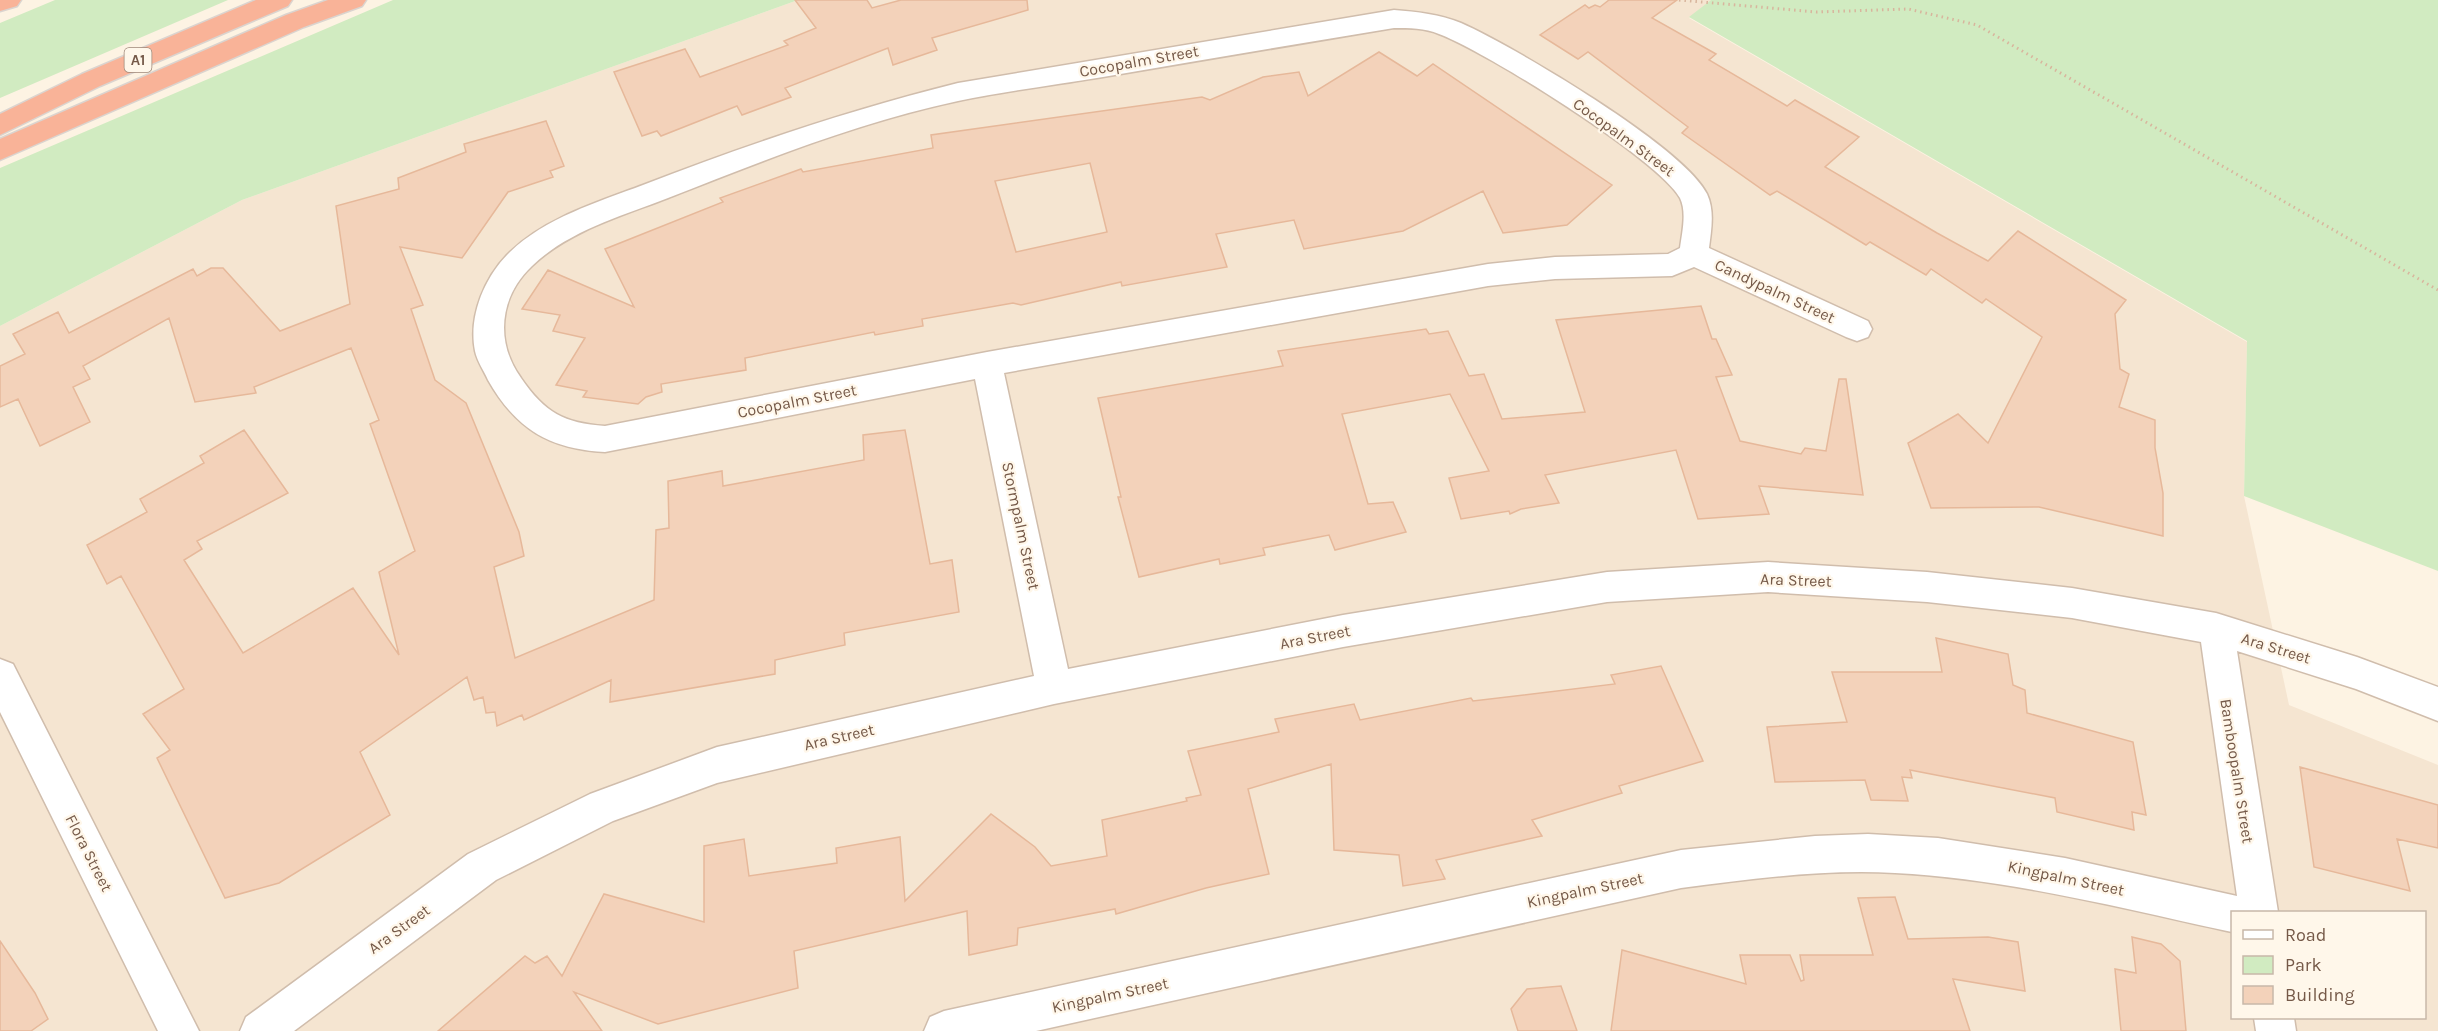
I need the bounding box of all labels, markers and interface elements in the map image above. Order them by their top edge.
street label: Cocopalm Street [1078,41,1200,81]
road number: A1 [124,48,152,72]
street label: Cocopalm Street [1570,94,1678,180]
street label: Candypalm Street [1712,255,1838,327]
street label: Cocopalm Street [736,380,858,422]
street label: Stormpalm Street [998,460,1044,592]
street label: Ara Street [1760,569,1832,591]
street label: Ara Street [1278,621,1352,653]
street label: Ara Street [2239,628,2313,668]
street label: Bamboopalm Street [2216,697,2258,845]
street label: Ara Street [802,720,876,754]
street label: Flora Street [61,811,117,895]
street label: Kingpalm Street [2006,856,2126,900]
street label: Kingpalm Street [1525,868,1645,912]
street label: Ara Street [364,900,434,958]
legend [2231,911,2426,1019]
text: Road [2285,924,2326,946]
text: Park [2285,954,2322,976]
street label: Kingpalm Street [1050,973,1170,1017]
text: Building [2285,984,2355,1006]

